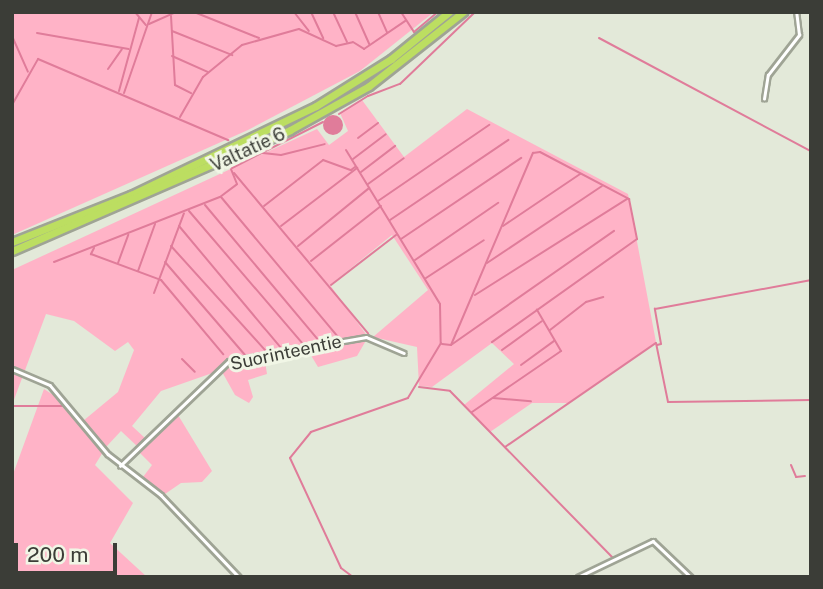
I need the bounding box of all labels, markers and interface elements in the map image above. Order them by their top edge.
street label: Valtatie 6 [207,123,289,177]
street label: Suorinteentie [228,331,344,375]
scale bar [18,530,121,574]
text: 200 m [27,542,88,567]

